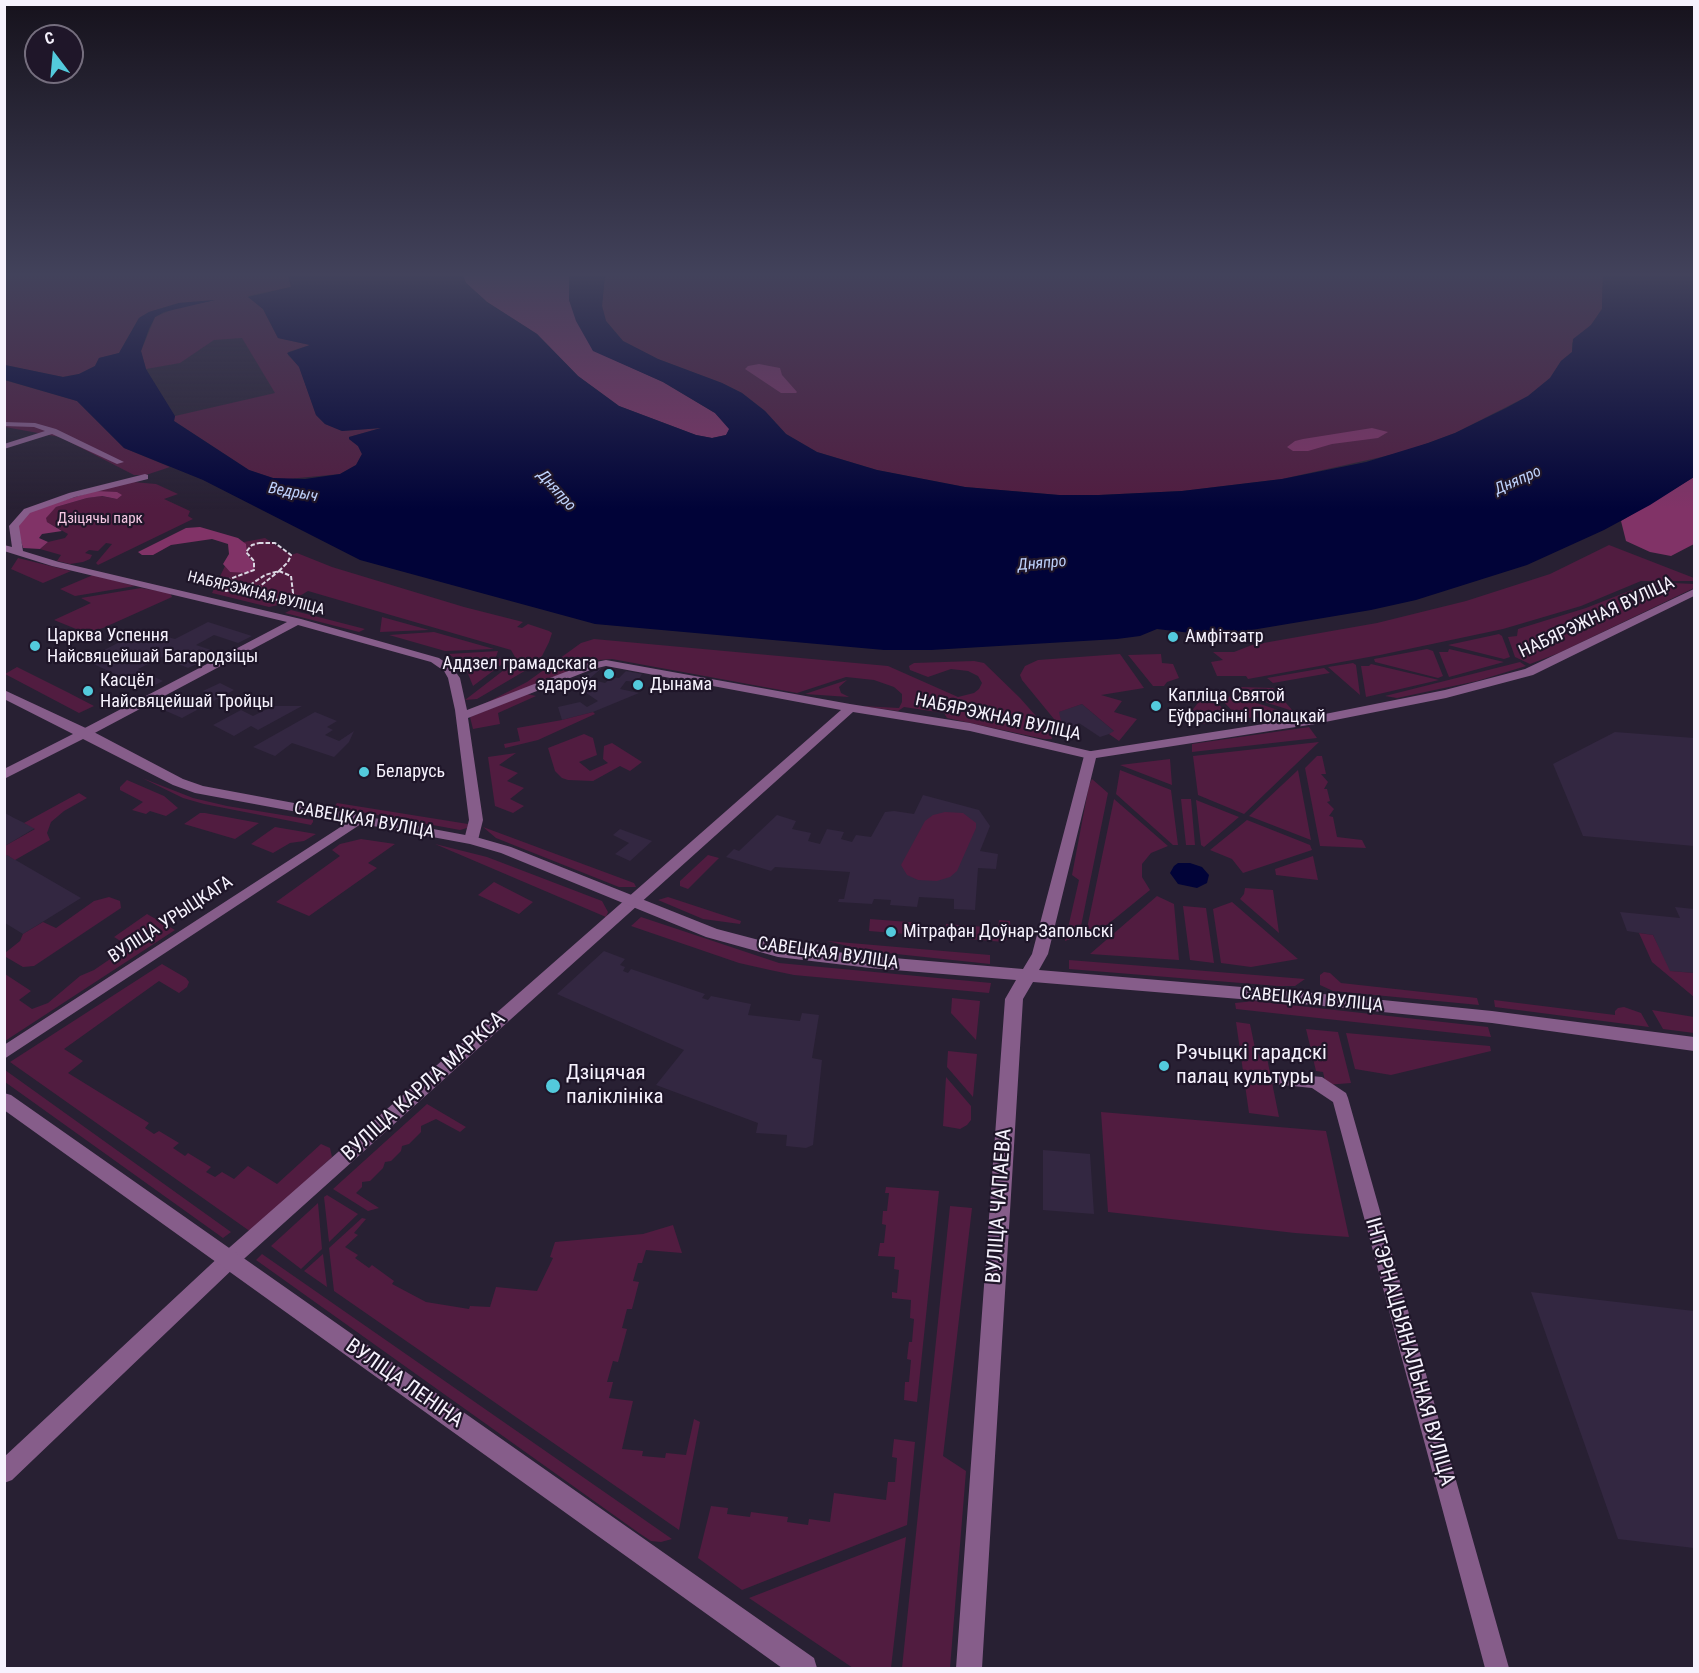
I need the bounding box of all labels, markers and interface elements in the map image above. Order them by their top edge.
north arrow [24,24,84,84]
text: С [42,28,56,49]
water label: Дняпро [1492,462,1544,500]
water label: Дняпро [532,466,580,516]
water label: Ведрыч [267,479,319,507]
park label: Дзіцячы парк [57,510,143,528]
water label: Дняпро [1017,552,1067,576]
street label: НАБЯРЭЖНАЯ ВУЛІЦА [185,568,327,620]
street label: НАБЯРЭЖНАЯ ВУЛІЦА [1516,572,1678,664]
place label: Царква Успення Найсвяцейшай Багародзіцы [47,625,258,668]
place label: Амфітэатр [1185,626,1264,648]
marker: Амфітэатр [1166,630,1180,644]
marker: Царква Успення Найсвяцейшай Багародзіцы [28,639,42,653]
place label: Аддзел грамадскага здароўя [442,653,597,696]
marker: Аддзел грамадскага здароўя [602,667,616,681]
place label: Касцёл Найсвяцейшай Тройцы [100,670,274,712]
place label: Дынама [650,674,712,696]
marker: Дынама [631,678,645,692]
marker: Касцёл Найсвяцейшай Тройцы [81,684,95,698]
place label: Капліца Святой Еўфрасінні Полацкай [1168,685,1326,728]
street label: НАБЯРЭЖНАЯ ВУЛІЦА [913,690,1083,746]
marker: Капліца Святой Еўфрасінні Полацкай [1149,699,1163,713]
place label: Беларусь [376,761,445,783]
marker: Беларусь [357,765,371,779]
street label: САВЕЦКАЯ ВУЛІЦА [292,798,436,844]
street label: ВУЛІЦА УРЫЦКАГА [105,872,237,968]
place label: Мітрафан Доўнар-Запольскі [903,921,1113,943]
marker: Мітрафан Доўнар-Запольскі [884,925,898,939]
street label: САВЕЦКАЯ ВУЛІЦА [756,933,900,975]
street label: САВЕЦКАЯ ВУЛІЦА [1240,983,1384,1017]
street label: ВУЛІЦА КАРЛА МАРКСА [337,1007,511,1167]
place label: Рэчыцкі гарадскі палац культуры [1176,1041,1327,1091]
marker: Рэчыцкі гарадскі палац культуры [1157,1059,1171,1073]
place label: Дзіцячая паліклініка [566,1061,664,1111]
marker: Дзіцячая паліклініка [544,1077,562,1095]
street label: ВУЛІЦА ЧАПАЕВА [982,1128,1018,1284]
street label: ІНТЭРНАЦЫЯНАЛЬНАЯ ВУЛІЦА [1359,1215,1459,1489]
street label: ВУЛІЦА ЛЕНІНА [340,1334,468,1434]

